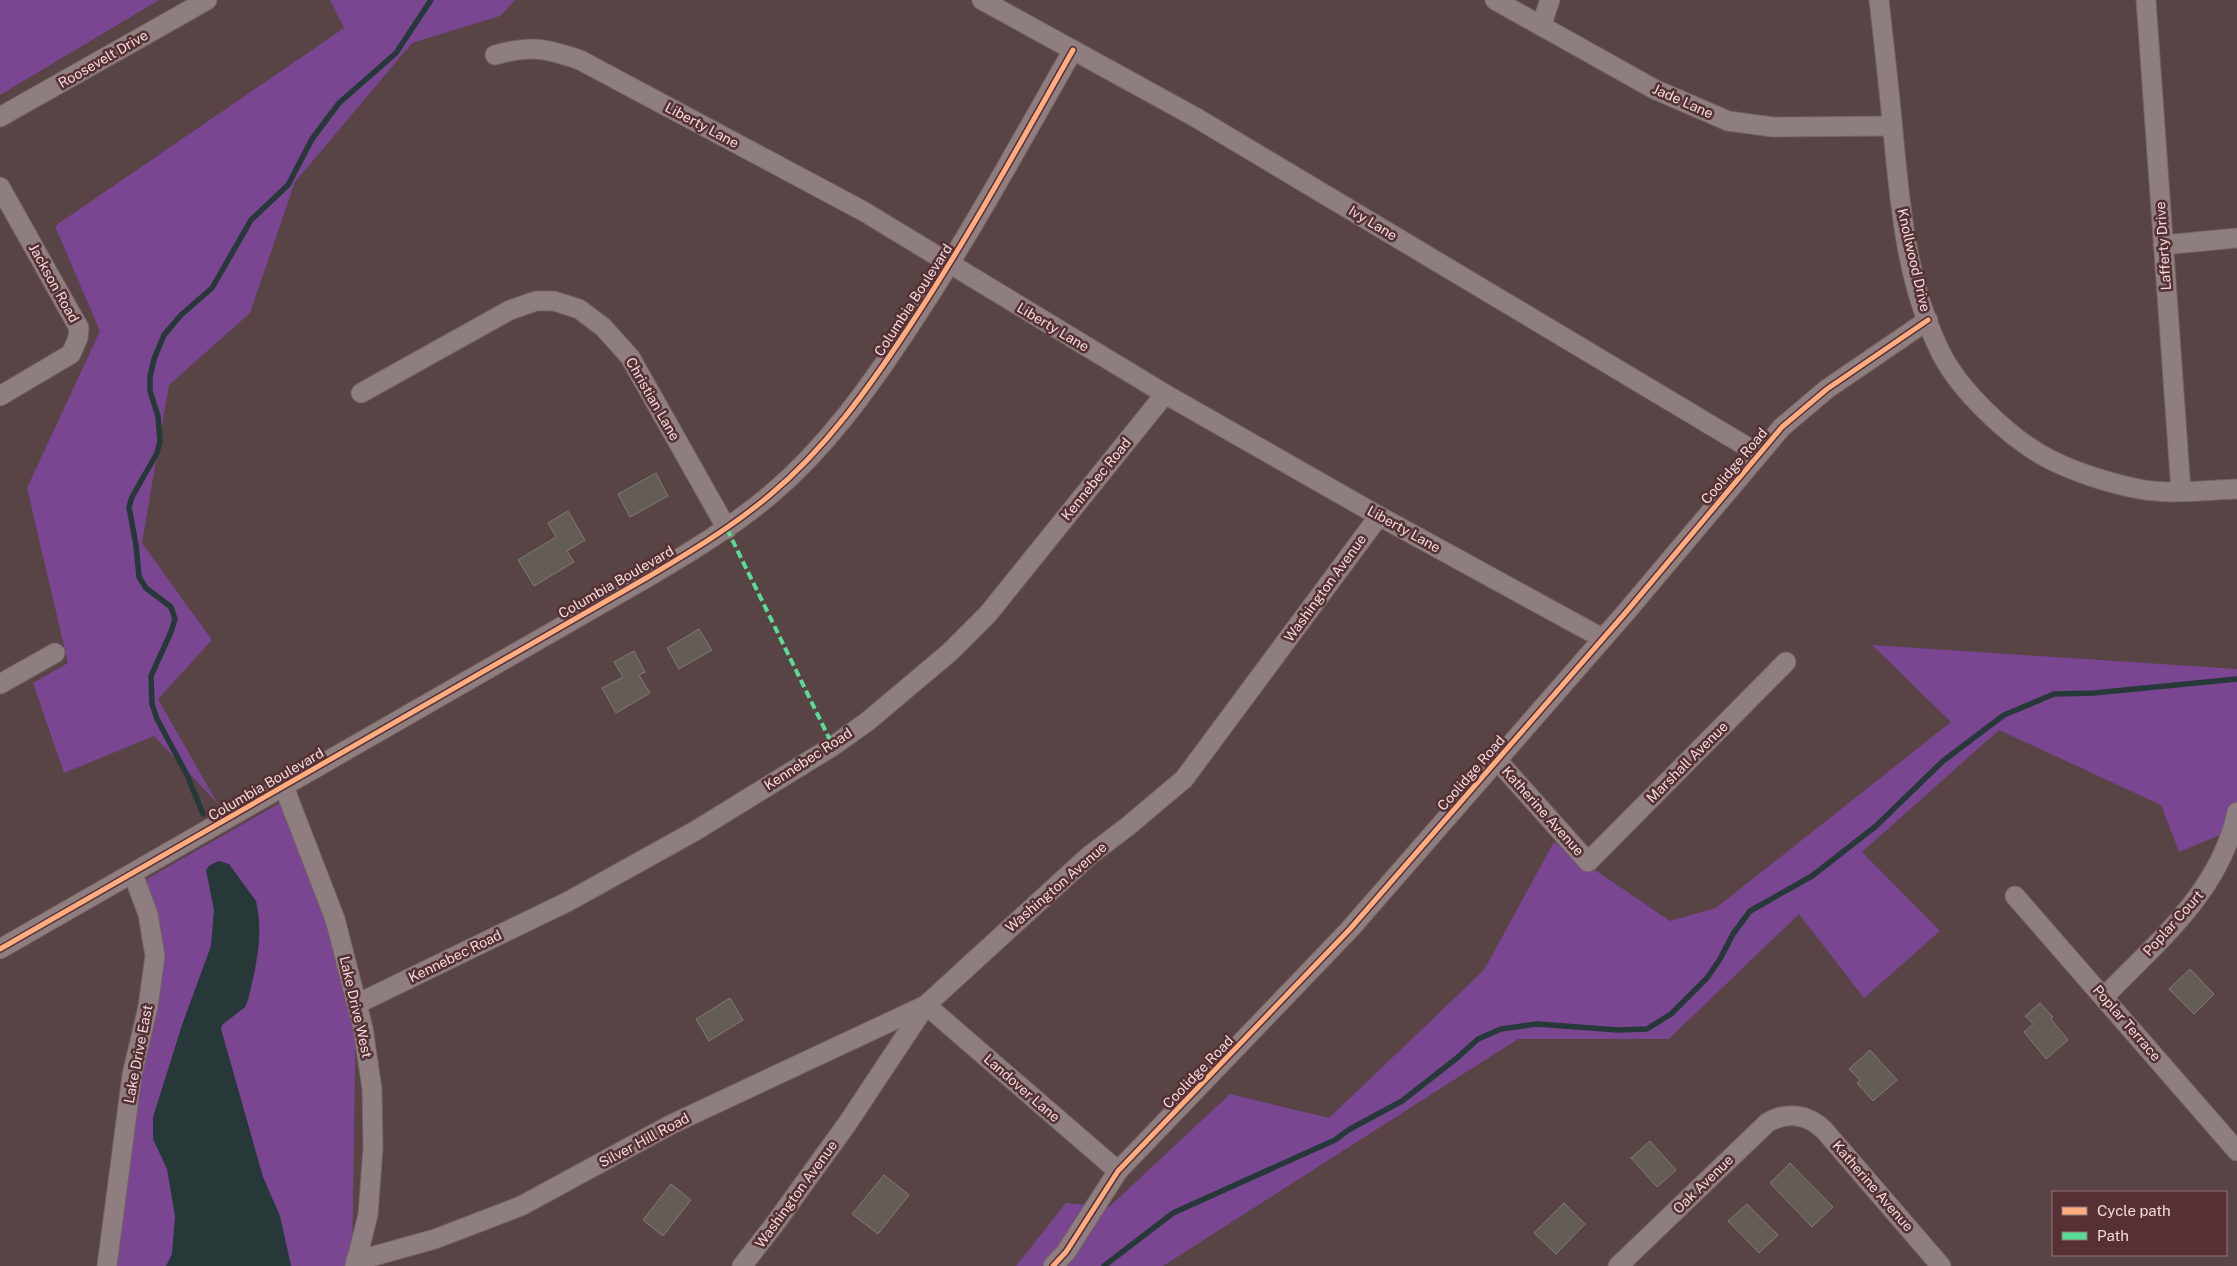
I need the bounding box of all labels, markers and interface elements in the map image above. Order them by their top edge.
street label: Roosevelt Drive [55,27,151,91]
street label: Jade Lane [1650,81,1716,121]
street label: Liberty Lane [662,99,742,151]
street label: Lafferty Drive [2152,201,2174,291]
street label: Ivy Lane [1346,202,1400,244]
street label: Knollwood Drive [1894,207,1934,313]
street label: Jackson Road [26,241,82,325]
street label: Columbia Boulevard [871,241,955,359]
street label: Liberty Lane [1014,299,1092,355]
street label: Christian Lane [623,355,683,443]
street label: Coolidge Road [1698,425,1770,507]
street label: Kennebec Road [1058,435,1134,523]
street label: Liberty Lane [1365,502,1443,556]
street label: Washington Avenue [1281,531,1369,645]
street label: Columbia Boulevard [556,542,676,622]
street label: Marshall Avenue [1643,718,1731,806]
street label: Kennebec Road [761,725,855,793]
street label: Coolidge Road [1434,732,1508,814]
street label: Columbia Boulevard [206,744,326,824]
street label: Katherine Avenue [1499,763,1587,859]
street label: Washington Avenue [1002,839,1110,935]
street label: Poplar Court [2140,887,2206,959]
street label: Kennebec Road [406,927,504,985]
street label: Lake Drive West [337,955,375,1059]
street label: Poplar Terrace [2090,982,2164,1064]
street label: Lake Drive East [121,1003,155,1105]
street label: Coolidge Road [1159,1033,1237,1111]
street label: Landover Lane [981,1051,1063,1125]
street label: Silver Hill Road [596,1110,692,1170]
street label: Washington Avenue [752,1137,840,1251]
street label: Katherine Avenue [1829,1137,1917,1235]
street label: Oak Avenue [1670,1151,1736,1217]
legend [2052,1191,2227,1256]
text: Cycle path [2097,1202,2171,1219]
text: Path [2097,1227,2129,1244]

